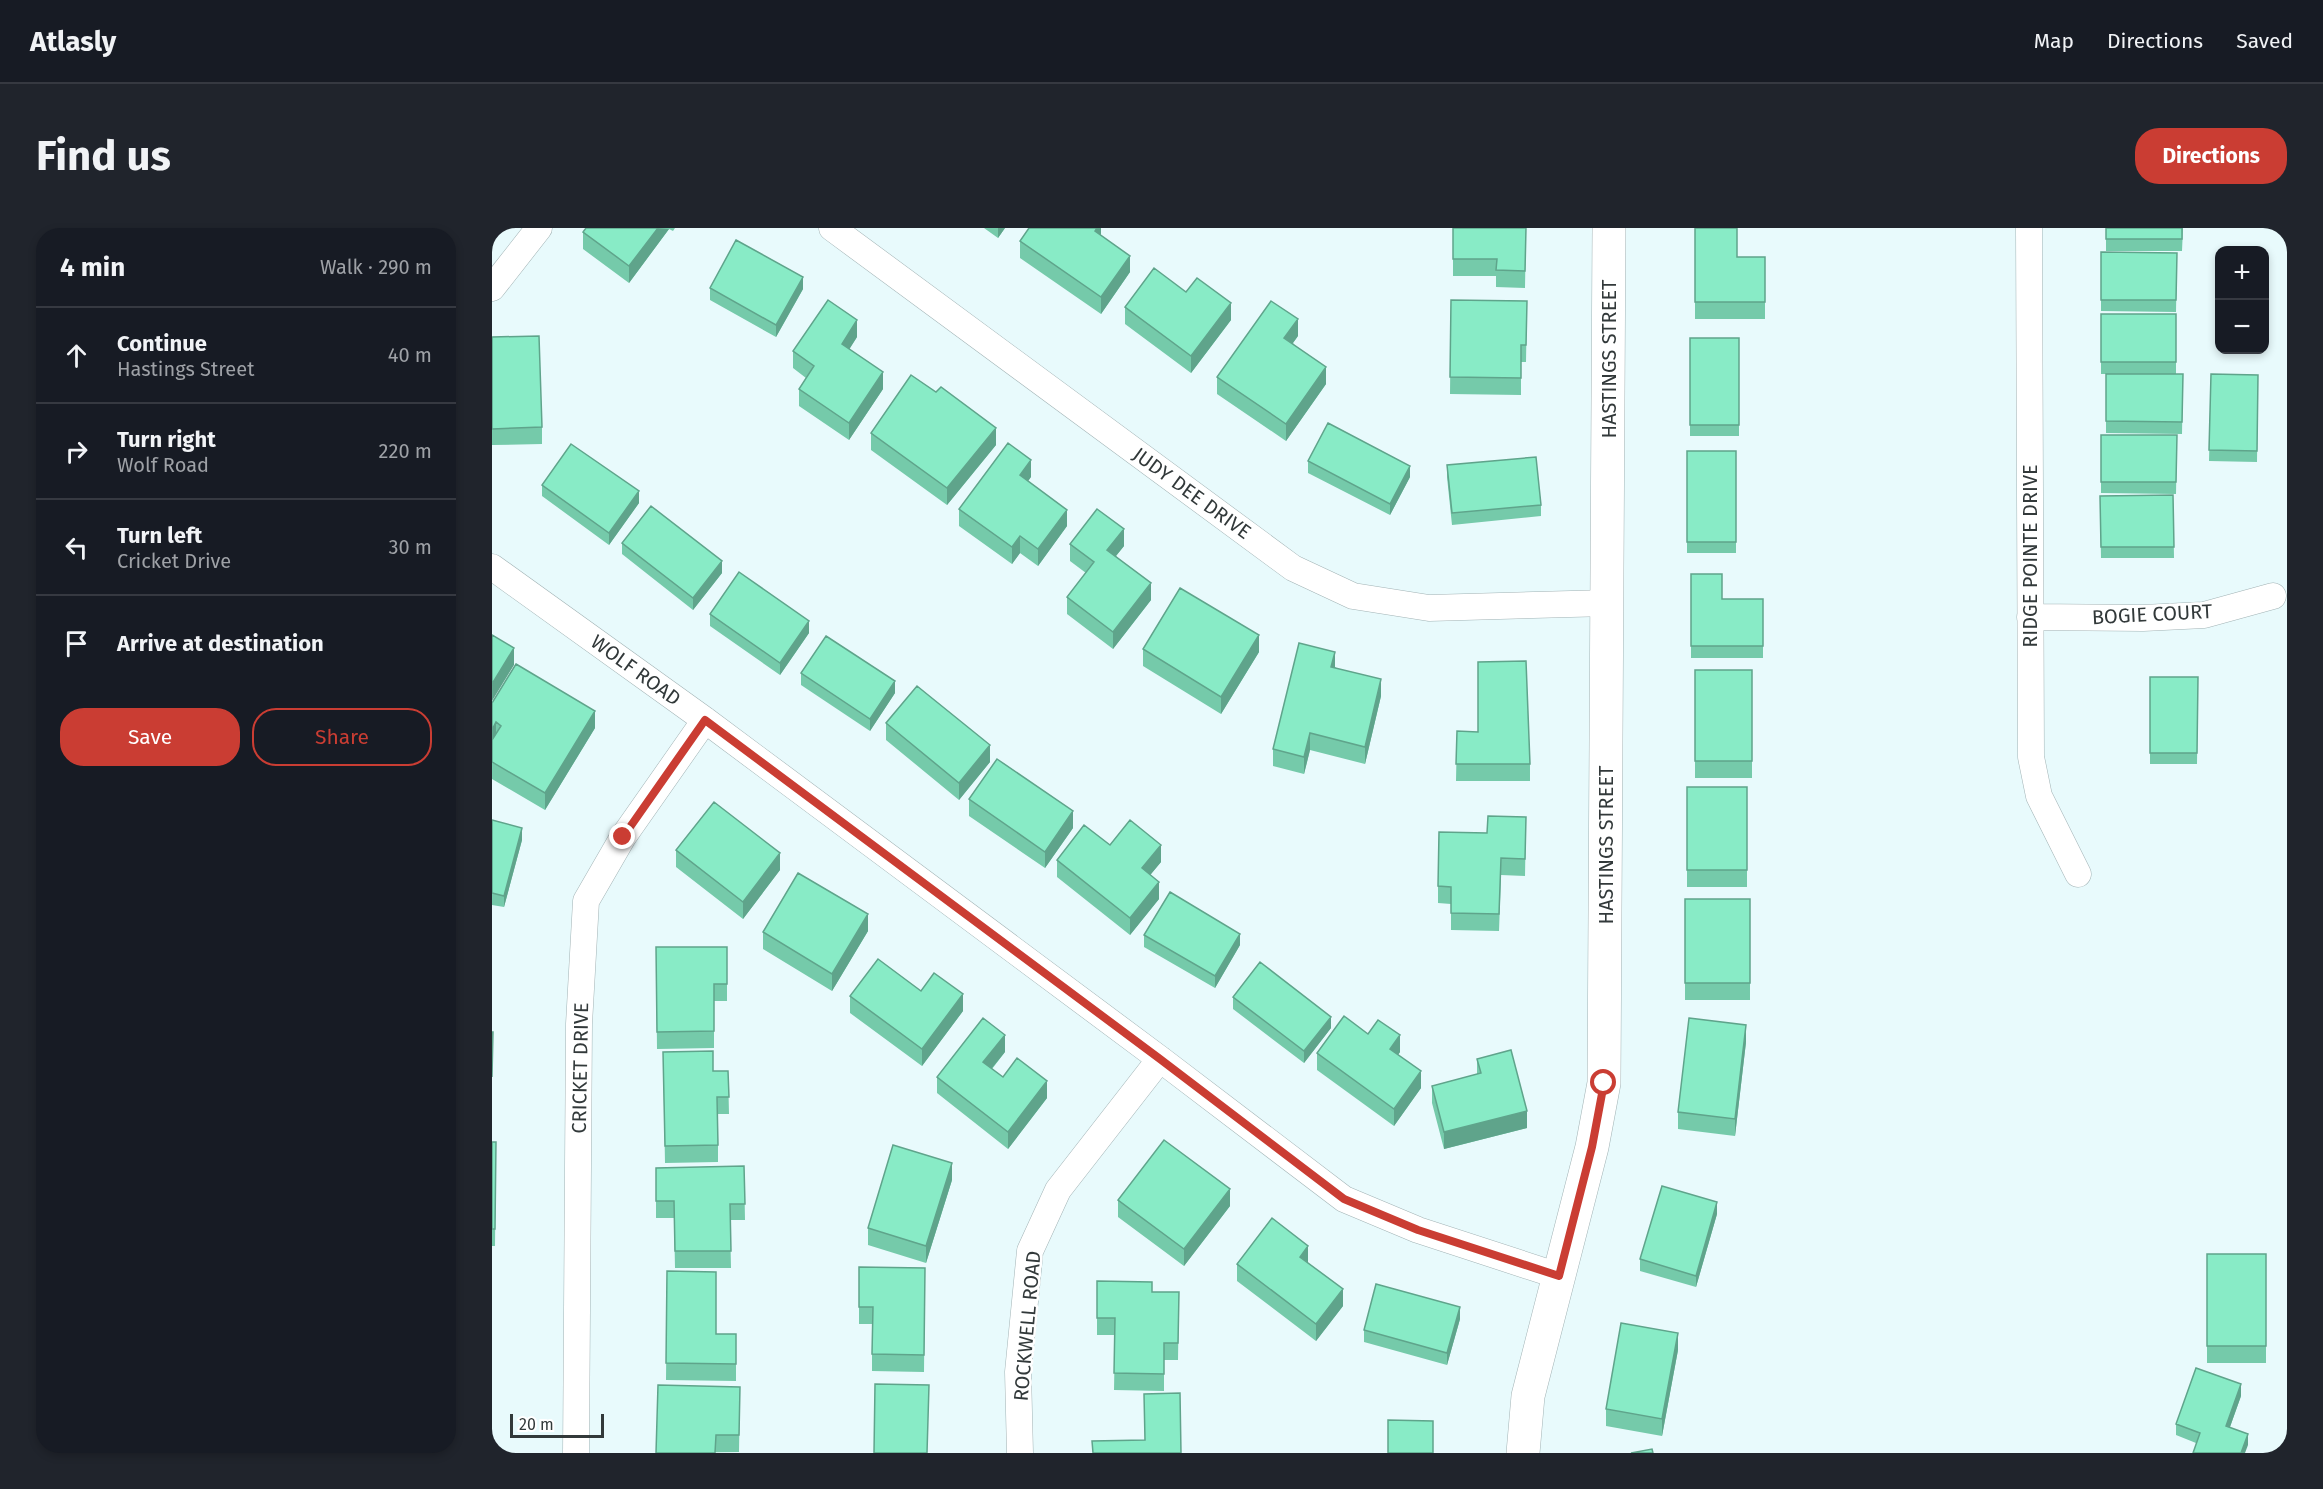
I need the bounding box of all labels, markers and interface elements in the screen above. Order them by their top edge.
text: Atlasly [30,25,116,58]
text: Map [2034,28,2074,54]
text: Directions [2107,28,2203,54]
text: Saved [2236,28,2293,54]
button: Directions [2135,128,2287,184]
text: Find us [36,131,171,181]
map controls [2215,246,2269,354]
button: + [2215,246,2269,300]
text: 4 min [60,252,125,283]
text: Walk · 290 m [320,255,432,279]
street label: HASTINGS STREET [1597,279,1621,438]
button: − [2215,300,2269,354]
text: Continue [117,330,207,357]
icon: ahead [60,339,93,372]
text: 40 m [388,343,432,367]
text: Hastings Street [117,357,254,381]
text: Turn right [117,426,216,453]
icon: right [60,435,93,468]
text: 220 m [379,439,432,463]
street label: JUDY DEE DRIVE [1128,442,1256,544]
text: Wolf Road [117,453,209,477]
street label: RIDGE POINTE DRIVE [2018,464,2042,648]
text: Turn left [117,522,202,549]
icon: left [60,531,93,564]
text: 30 m [388,535,432,559]
text: Cricket Drive [117,549,231,573]
street label: BOGIE COURT [2091,599,2213,629]
icon: arrive [60,627,93,660]
street label: WOLF ROAD [586,629,686,711]
text: Arrive at destination [117,630,324,657]
button: Save [60,708,240,766]
button: Share [252,708,432,766]
street label: HASTINGS STREET [1594,765,1618,924]
route end [609,823,635,849]
street label: CRICKET DRIVE [567,1002,593,1134]
route start [1590,1069,1616,1095]
street label: ROCKWELL ROAD [1008,1250,1046,1402]
scale bar [510,1411,604,1438]
text: 20 m [519,1415,554,1434]

